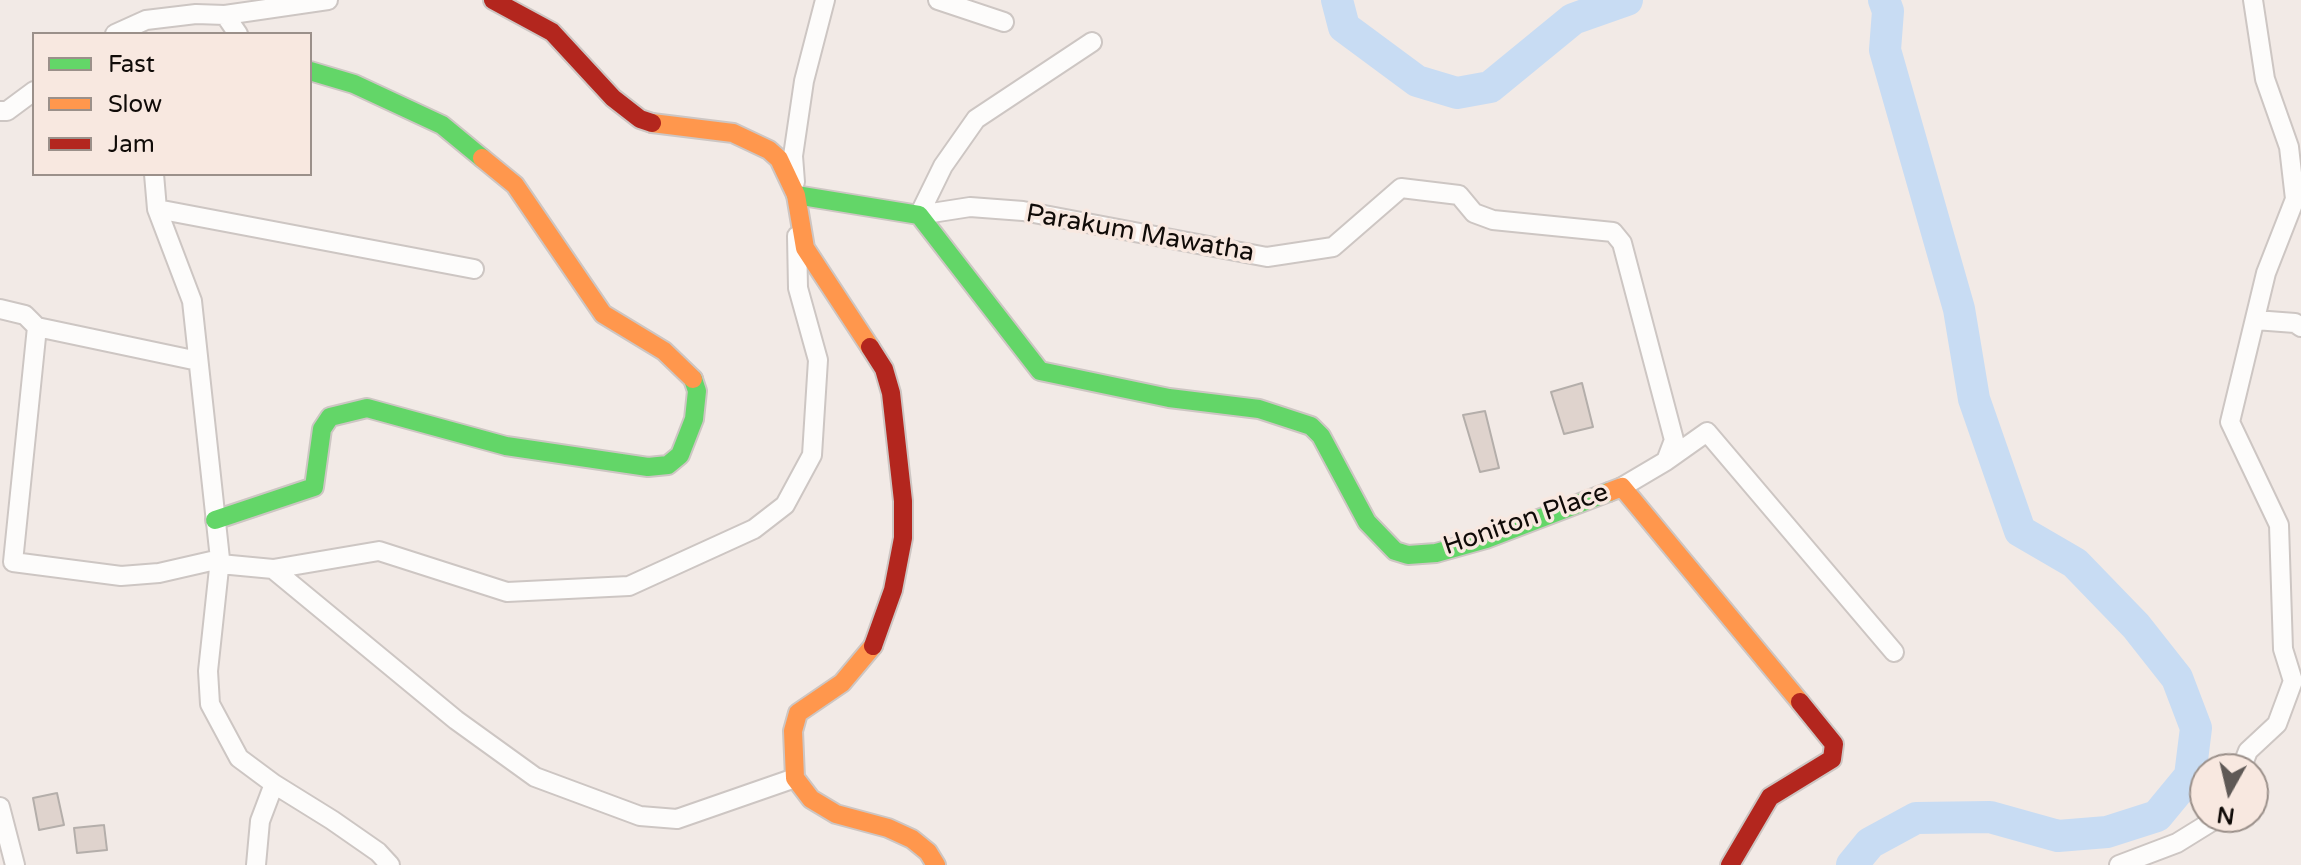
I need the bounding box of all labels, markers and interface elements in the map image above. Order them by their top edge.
legend [32,32,312,176]
text: Fast [108,50,155,79]
text: Slow [108,90,162,119]
text: Jam [108,130,155,159]
street label: Parakum Mawatha [1023,199,1257,269]
street label: Honiton Place [1439,477,1613,563]
north arrow [2189,753,2269,833]
text: N [2215,801,2237,829]

